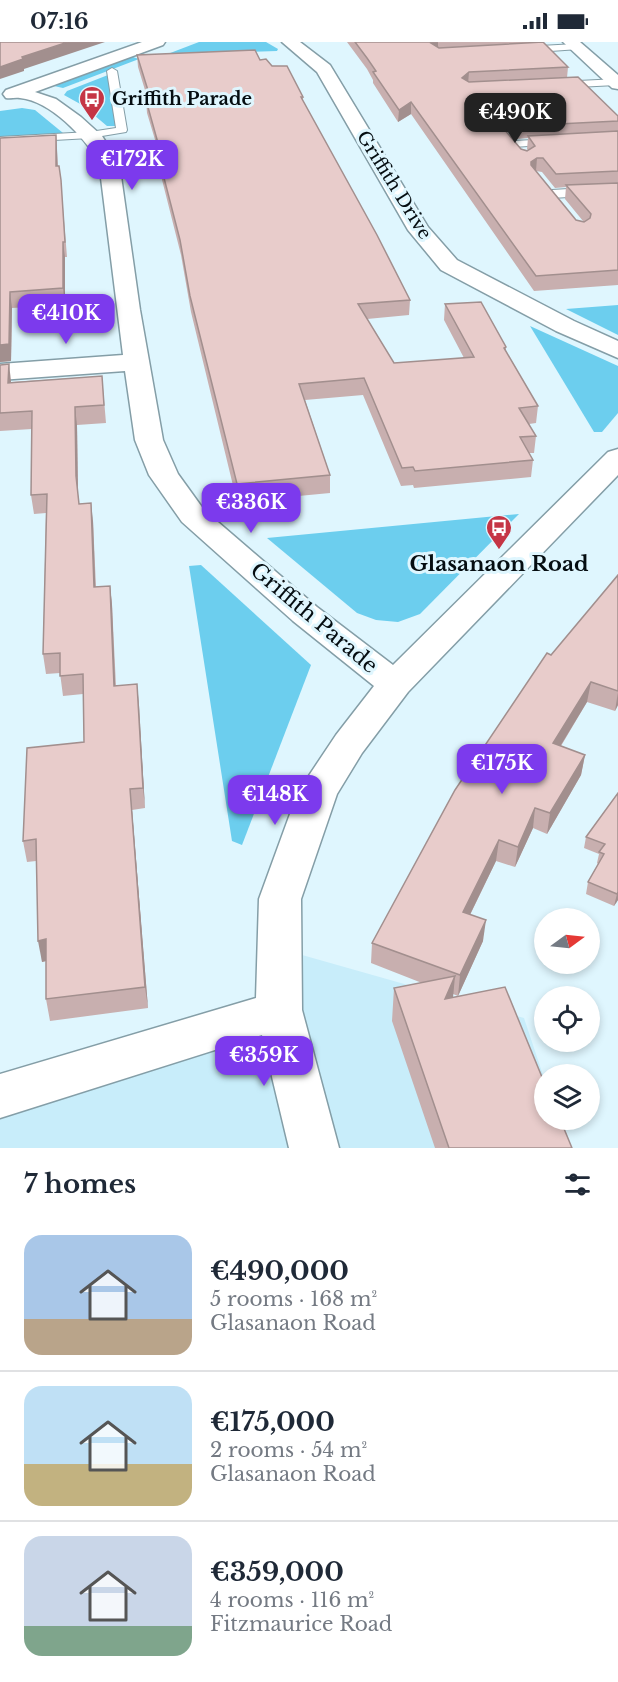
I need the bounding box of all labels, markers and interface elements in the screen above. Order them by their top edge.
text: 07:16 [30,8,89,35]
bus stop icon: Griffith Parade [77,84,107,122]
place label: Griffith Parade [112,88,252,110]
pin: €490K [473,93,557,144]
text: €490K [478,100,552,124]
street label: Griffith Drive [352,127,436,243]
pin: €172K [90,140,174,191]
text: €172K [100,147,164,171]
pin: €410K [24,294,108,345]
text: €410K [32,301,100,325]
pin: €336K [209,483,293,534]
text: €336K [216,490,286,514]
bus stop icon: Glasanaon Road [484,513,514,551]
place label: Glasanaon Road [409,551,589,577]
street label: Griffith Parade [245,557,383,679]
pin: €175K [460,744,544,795]
text: €175K [471,751,533,775]
pin: €148K [233,775,317,826]
text: €148K [242,782,308,806]
north arrow [534,908,600,974]
map controls [534,908,600,1130]
button: locate [534,986,600,1052]
pin: €359K [222,1036,306,1087]
text: €359K [229,1043,299,1067]
button: layers [534,1064,600,1130]
text: 7 homes [24,1168,136,1200]
icon: filters [561,1168,594,1201]
text: €490,000 [210,1255,349,1287]
icon: home [72,1259,144,1331]
text: 5 rooms · 168 m² [210,1287,377,1311]
text: Glasanaon Road [210,1311,376,1335]
text: €175,000 [210,1406,335,1438]
icon: home [72,1410,144,1482]
text: 2 rooms · 54 m² [210,1438,367,1462]
text: Glasanaon Road [210,1462,376,1486]
text: €359,000 [210,1556,344,1588]
icon: home [72,1560,144,1632]
text: 4 rooms · 116 m² [210,1588,374,1612]
text: Fitzmaurice Road [210,1612,392,1636]

